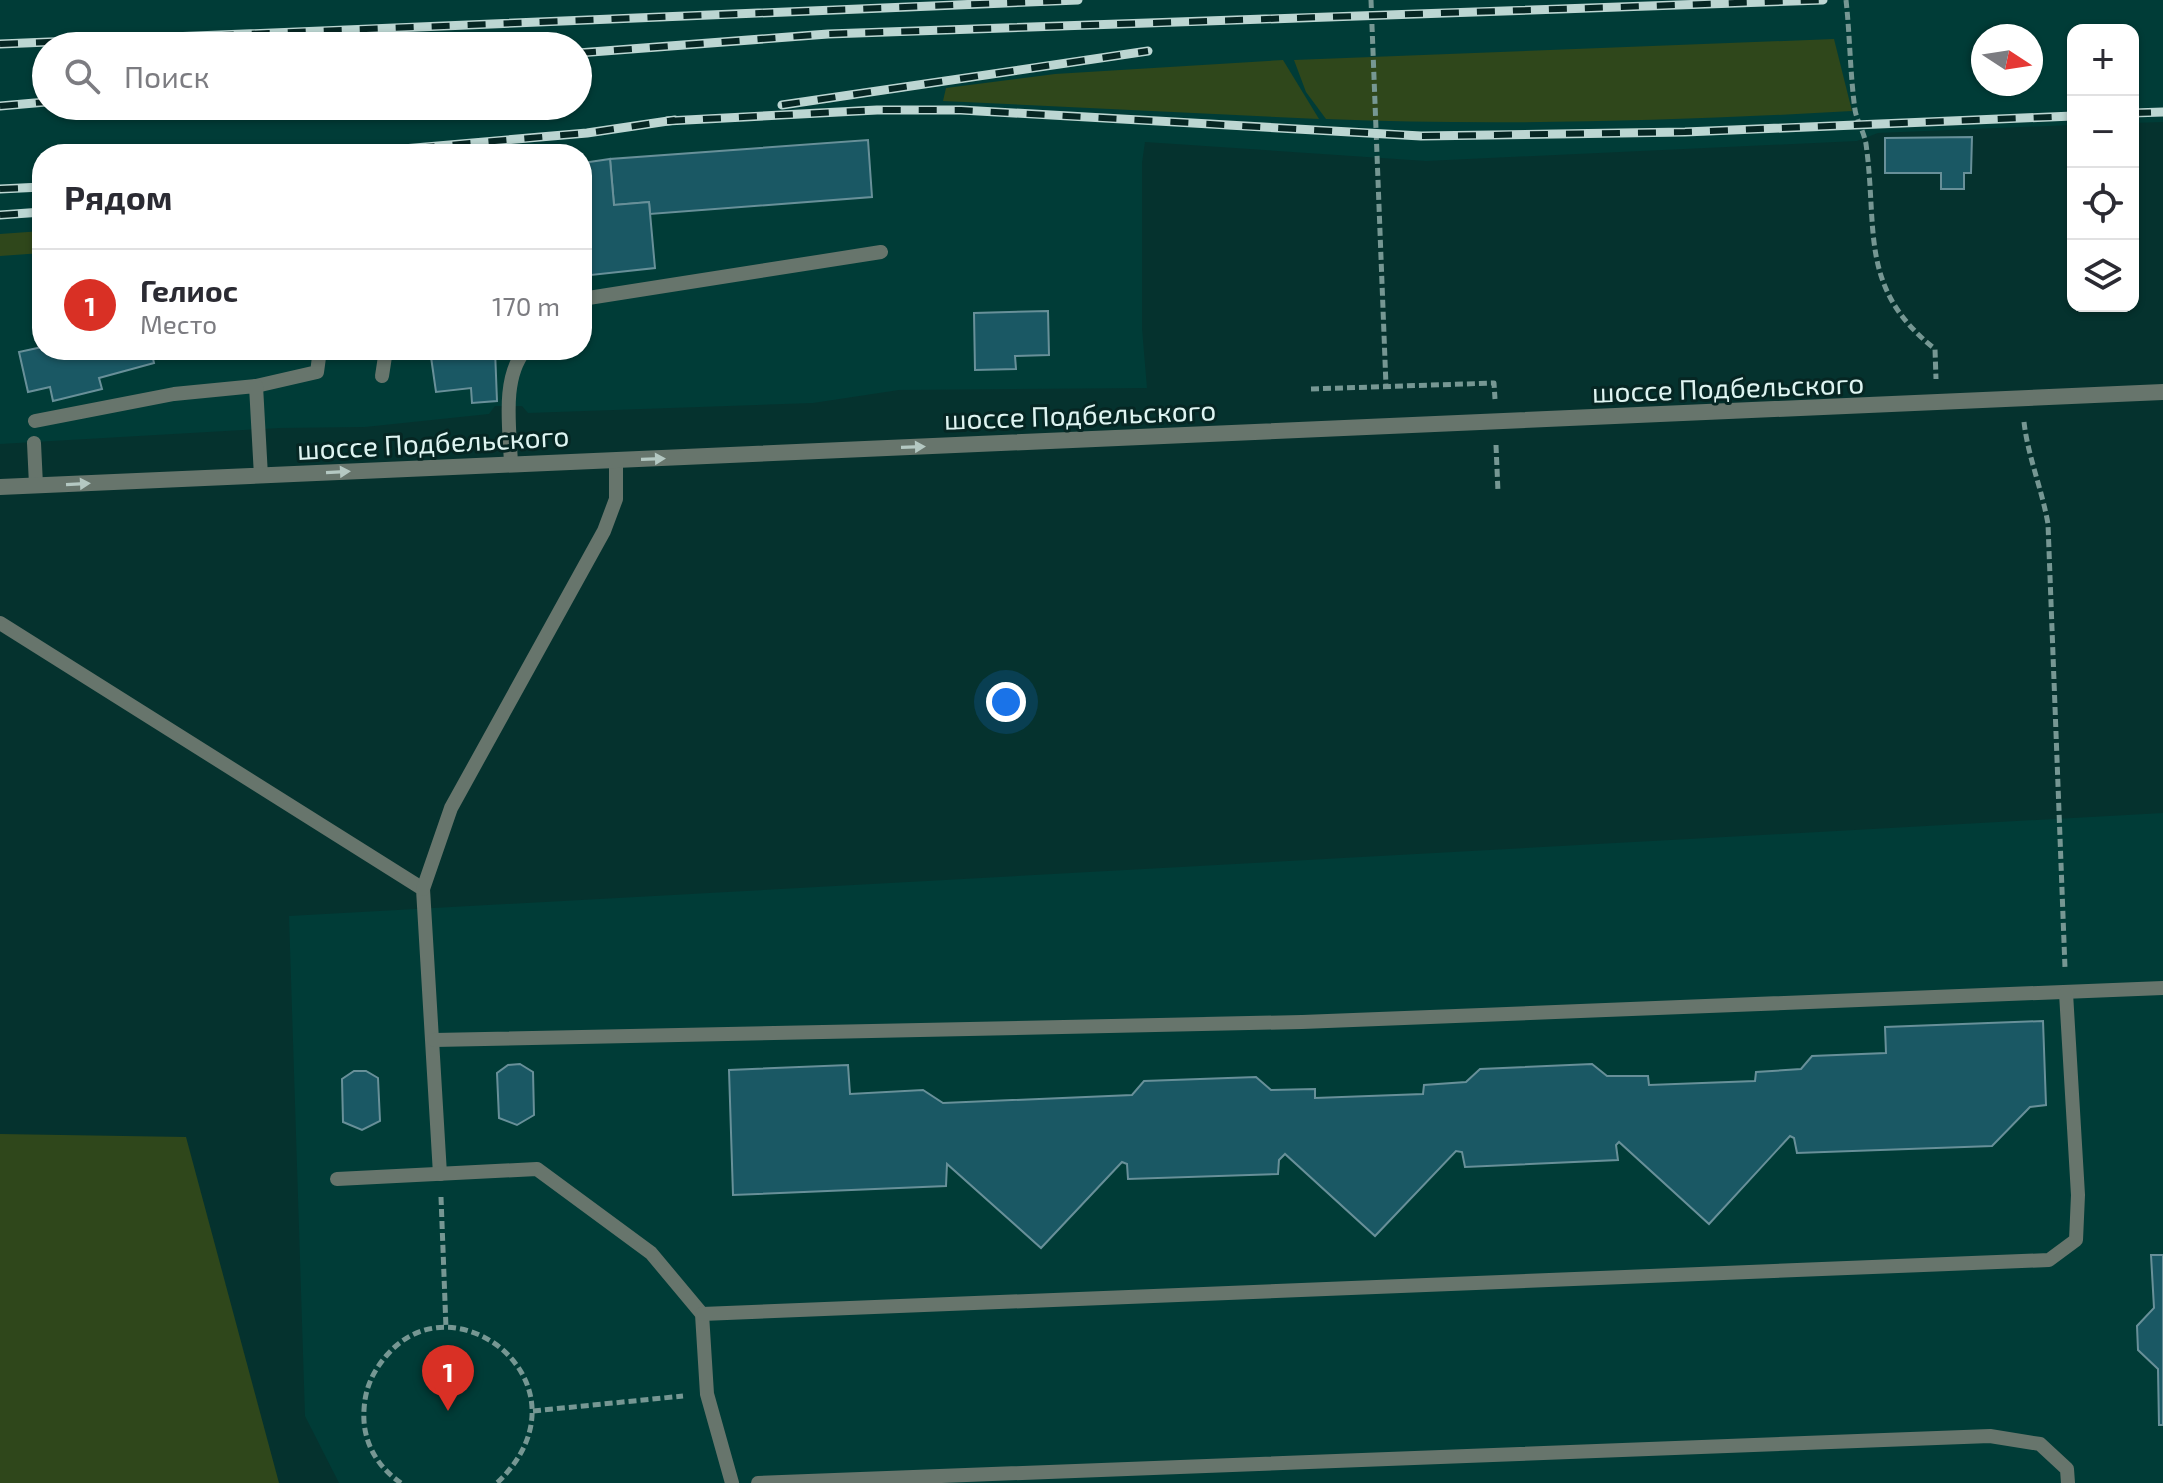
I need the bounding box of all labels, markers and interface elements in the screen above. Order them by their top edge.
north arrow [1971,24,2043,96]
map controls [2067,24,2139,312]
button: + [2067,24,2139,96]
search box [32,32,592,120]
icon: search [60,54,104,98]
text: Поиск [124,58,210,94]
button: − [2067,96,2139,168]
button: locate [2067,168,2139,240]
text: Рядом [64,176,172,217]
button: layers [2067,240,2139,312]
text: Гелиос [140,272,238,308]
text: 1 [84,290,96,321]
text: 170 m [492,290,560,321]
text: Место [140,308,217,339]
street label: шоссе Подбельского [1591,365,1865,409]
street label: шоссе Подбельского [943,392,1217,436]
street label: шоссе Подбельского [296,418,570,466]
one-way arrow [901,441,926,454]
one-way arrow [641,452,666,465]
one-way arrow [326,466,351,479]
one-way arrow [66,477,91,490]
your location [986,682,1026,722]
pin: 1 [422,1345,474,1411]

